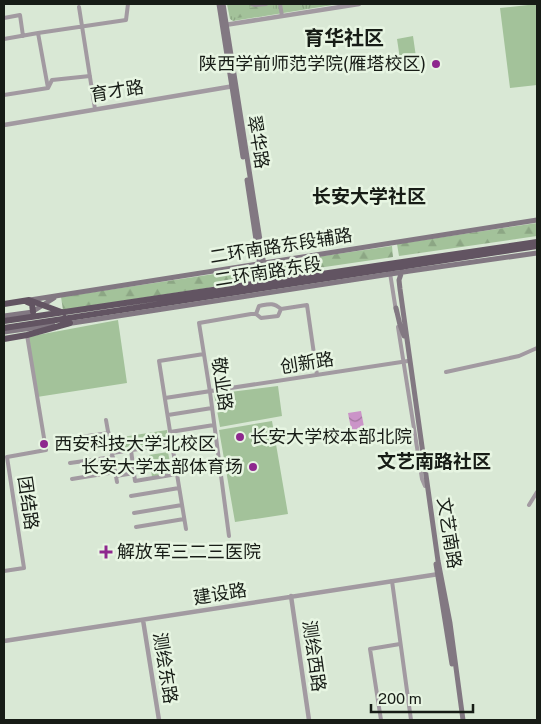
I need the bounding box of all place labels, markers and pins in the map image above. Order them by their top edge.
place label: 陕西学前师范学院(雁塔校区) [199,53,426,74]
marker: 陕西学前师范学院(雁塔校区) [430,58,442,70]
place label: 长安大学校本部北院 [250,426,412,447]
marker: 长安大学校本部北院 [234,431,246,443]
place label: 西安科技大学北校区 [54,433,216,454]
marker: 西安科技大学北校区 [38,438,50,450]
place label: 长安大学本部体育场 [81,456,243,477]
marker: 长安大学本部体育场 [247,461,259,473]
place label: 解放军三二三医院 [117,541,261,562]
marker: 解放军三二三医院 [99,545,113,559]

